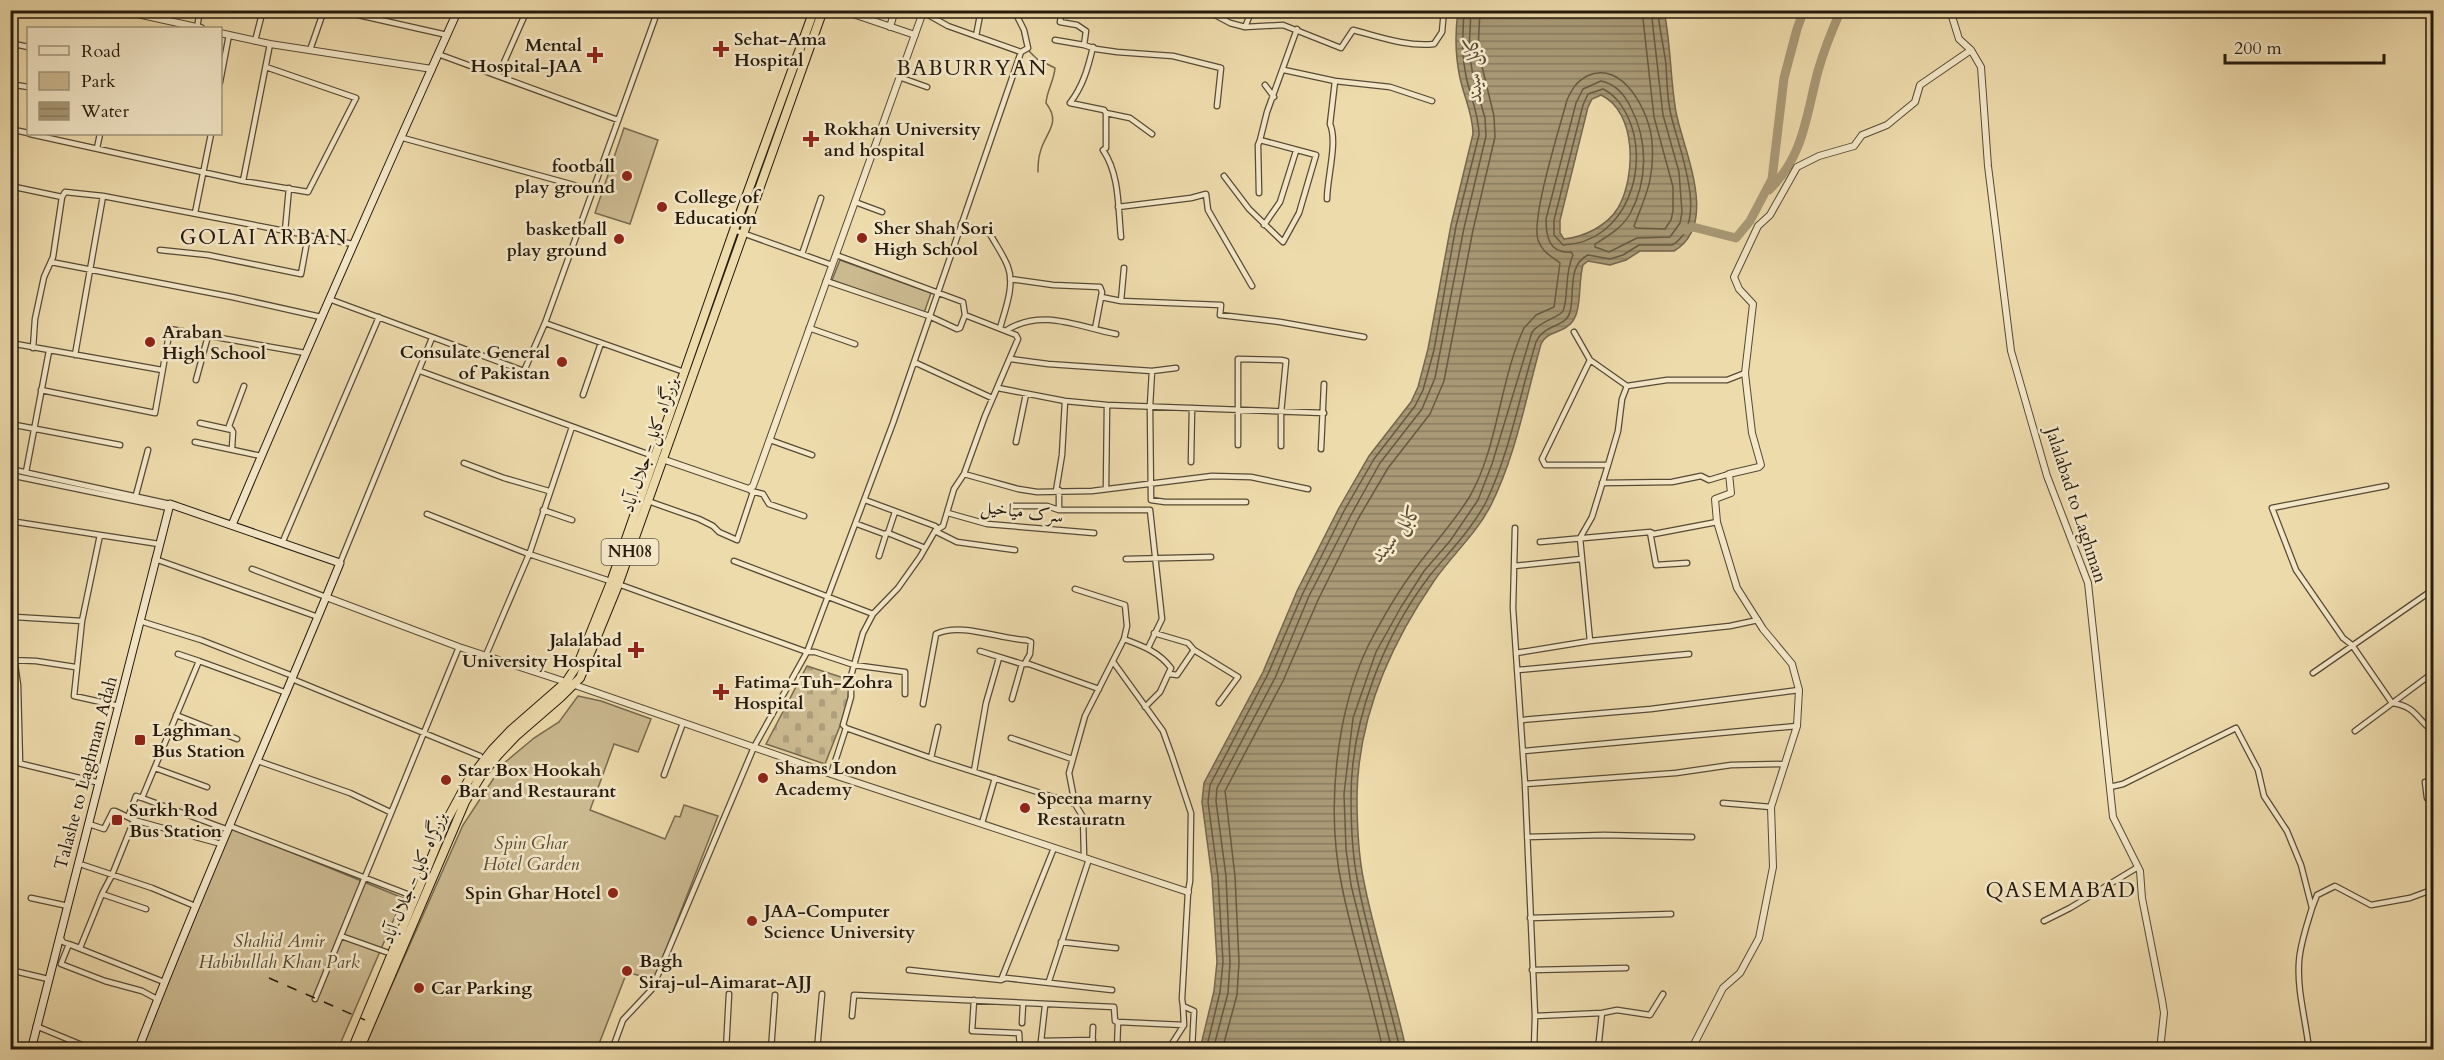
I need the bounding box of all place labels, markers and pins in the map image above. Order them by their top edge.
place label: Sehat-Ama Hospital [734,27,827,73]
place label: Mental Hospital-JAA [471,33,582,79]
marker: Sehat-Ama Hospital [712,40,730,58]
marker: Mental Hospital-JAA [586,46,604,64]
place label: Rokhan University and hospital [824,117,982,163]
marker: Rokhan University and hospital [802,130,820,148]
place label: football play ground [515,154,616,200]
marker: football play ground [620,169,634,183]
place label: College of Education [674,185,761,231]
marker: College of Education [655,200,669,214]
place label: Sher Shah Sori High School [874,216,994,262]
place label: basketball play ground [507,217,608,263]
marker: Sher Shah Sori High School [855,231,869,245]
marker: basketball play ground [612,232,626,246]
place label: Araban High School [162,320,266,366]
marker: Araban High School [143,335,157,349]
place label: Consulate General of Pakistan [400,340,550,386]
marker: Consulate General of Pakistan [555,355,569,369]
place label: Jalalabad University Hospital [462,628,623,674]
marker: Jalalabad University Hospital [627,641,645,659]
place label: Fatima-Tuh-Zohra Hospital [734,670,893,716]
marker: Fatima-Tuh-Zohra Hospital [712,683,730,701]
place label: Laghman Bus Station [152,718,246,764]
marker: Laghman Bus Station [133,733,147,747]
place label: Shams London Academy [775,756,897,802]
place label: Star Box Hookah Bar and Restaurant [458,758,616,804]
marker: Shams London Academy [756,771,770,785]
marker: Star Box Hookah Bar and Restaurant [439,773,453,787]
place label: Speena marny Restauratn [1037,786,1153,832]
place label: Surkh Rod Bus Station [129,798,223,844]
marker: Speena marny Restauratn [1018,801,1032,815]
marker: Surkh Rod Bus Station [110,813,124,827]
place label: Spin Ghar Hotel [465,881,601,906]
marker: Spin Ghar Hotel [606,886,620,900]
place label: JAA-Computer Science University [761,899,916,945]
marker: JAA-Computer Science University [745,914,759,928]
place label: Bagh Siraj-ul-Aimarat-AJJ [639,949,812,995]
marker: Bagh Siraj-ul-Aimarat-AJJ [620,964,634,978]
place label: Car Parking [431,976,532,1001]
marker: Car Parking [412,981,426,995]

